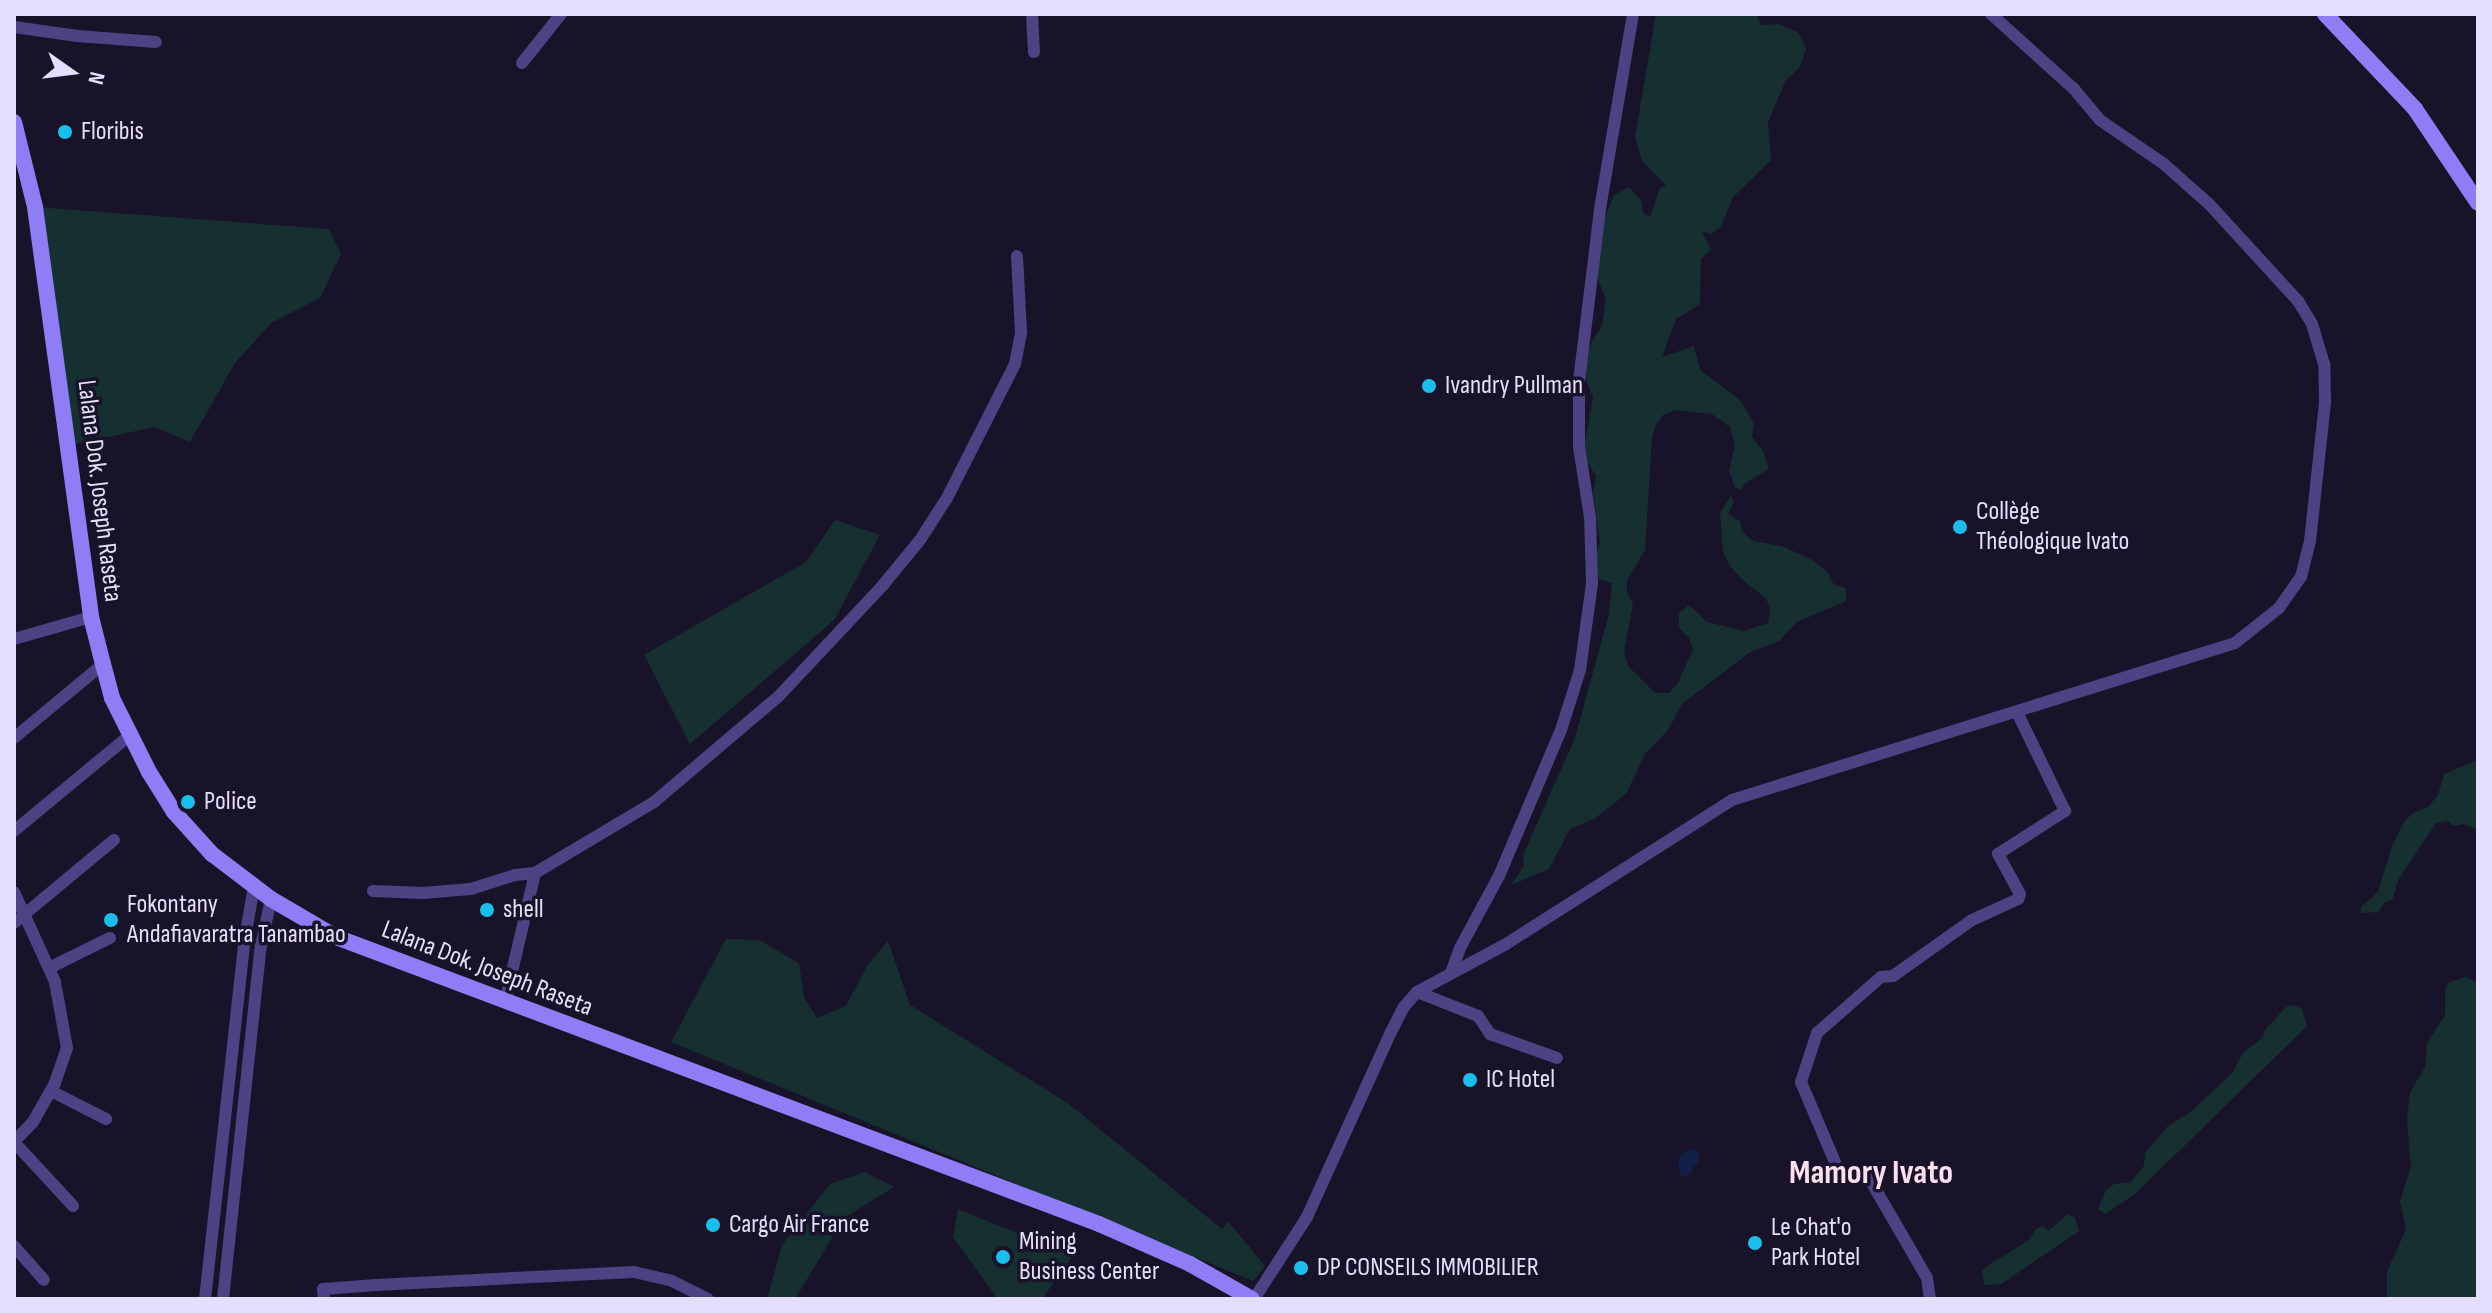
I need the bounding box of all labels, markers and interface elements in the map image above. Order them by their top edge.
north arrow [32,32,112,112]
text: N [81,69,110,87]
place label: Floribis [81,116,144,148]
marker: Floribis [56,123,74,141]
place label: Ivandry Pullman [1445,370,1583,402]
marker: Ivandry Pullman [1420,377,1438,395]
street label: Lalana Dok. Joseph Raseta [70,378,128,604]
place label: Collège Théologique Ivato [1976,496,2129,558]
marker: Collège Théologique Ivato [1951,518,1969,536]
place label: Police [204,786,257,818]
marker: Police [179,793,197,811]
place label: Fokontany Andafiavaratra Tanambao [127,889,346,950]
place label: shell [503,894,544,926]
marker: shell [478,901,496,919]
marker: Fokontany Andafiavaratra Tanambao [102,911,120,929]
street label: Lalana Dok. Joseph Raseta [377,914,597,1024]
place label: IC Hotel [1486,1064,1555,1096]
marker: IC Hotel [1461,1071,1479,1089]
district label: Mamory Ivato [1789,1153,1953,1193]
place label: Cargo Air France [729,1209,869,1241]
place label: Le Chat'o Park Hotel [1771,1212,1860,1274]
marker: Cargo Air France [704,1216,722,1234]
place label: Mining Business Center [1019,1226,1159,1288]
marker: Le Chat'o Park Hotel [1746,1234,1764,1252]
marker: Mining Business Center [994,1248,1012,1266]
place label: DP CONSEILS IMMOBILIER [1317,1252,1539,1284]
marker: DP CONSEILS IMMOBILIER [1292,1259,1310,1277]

